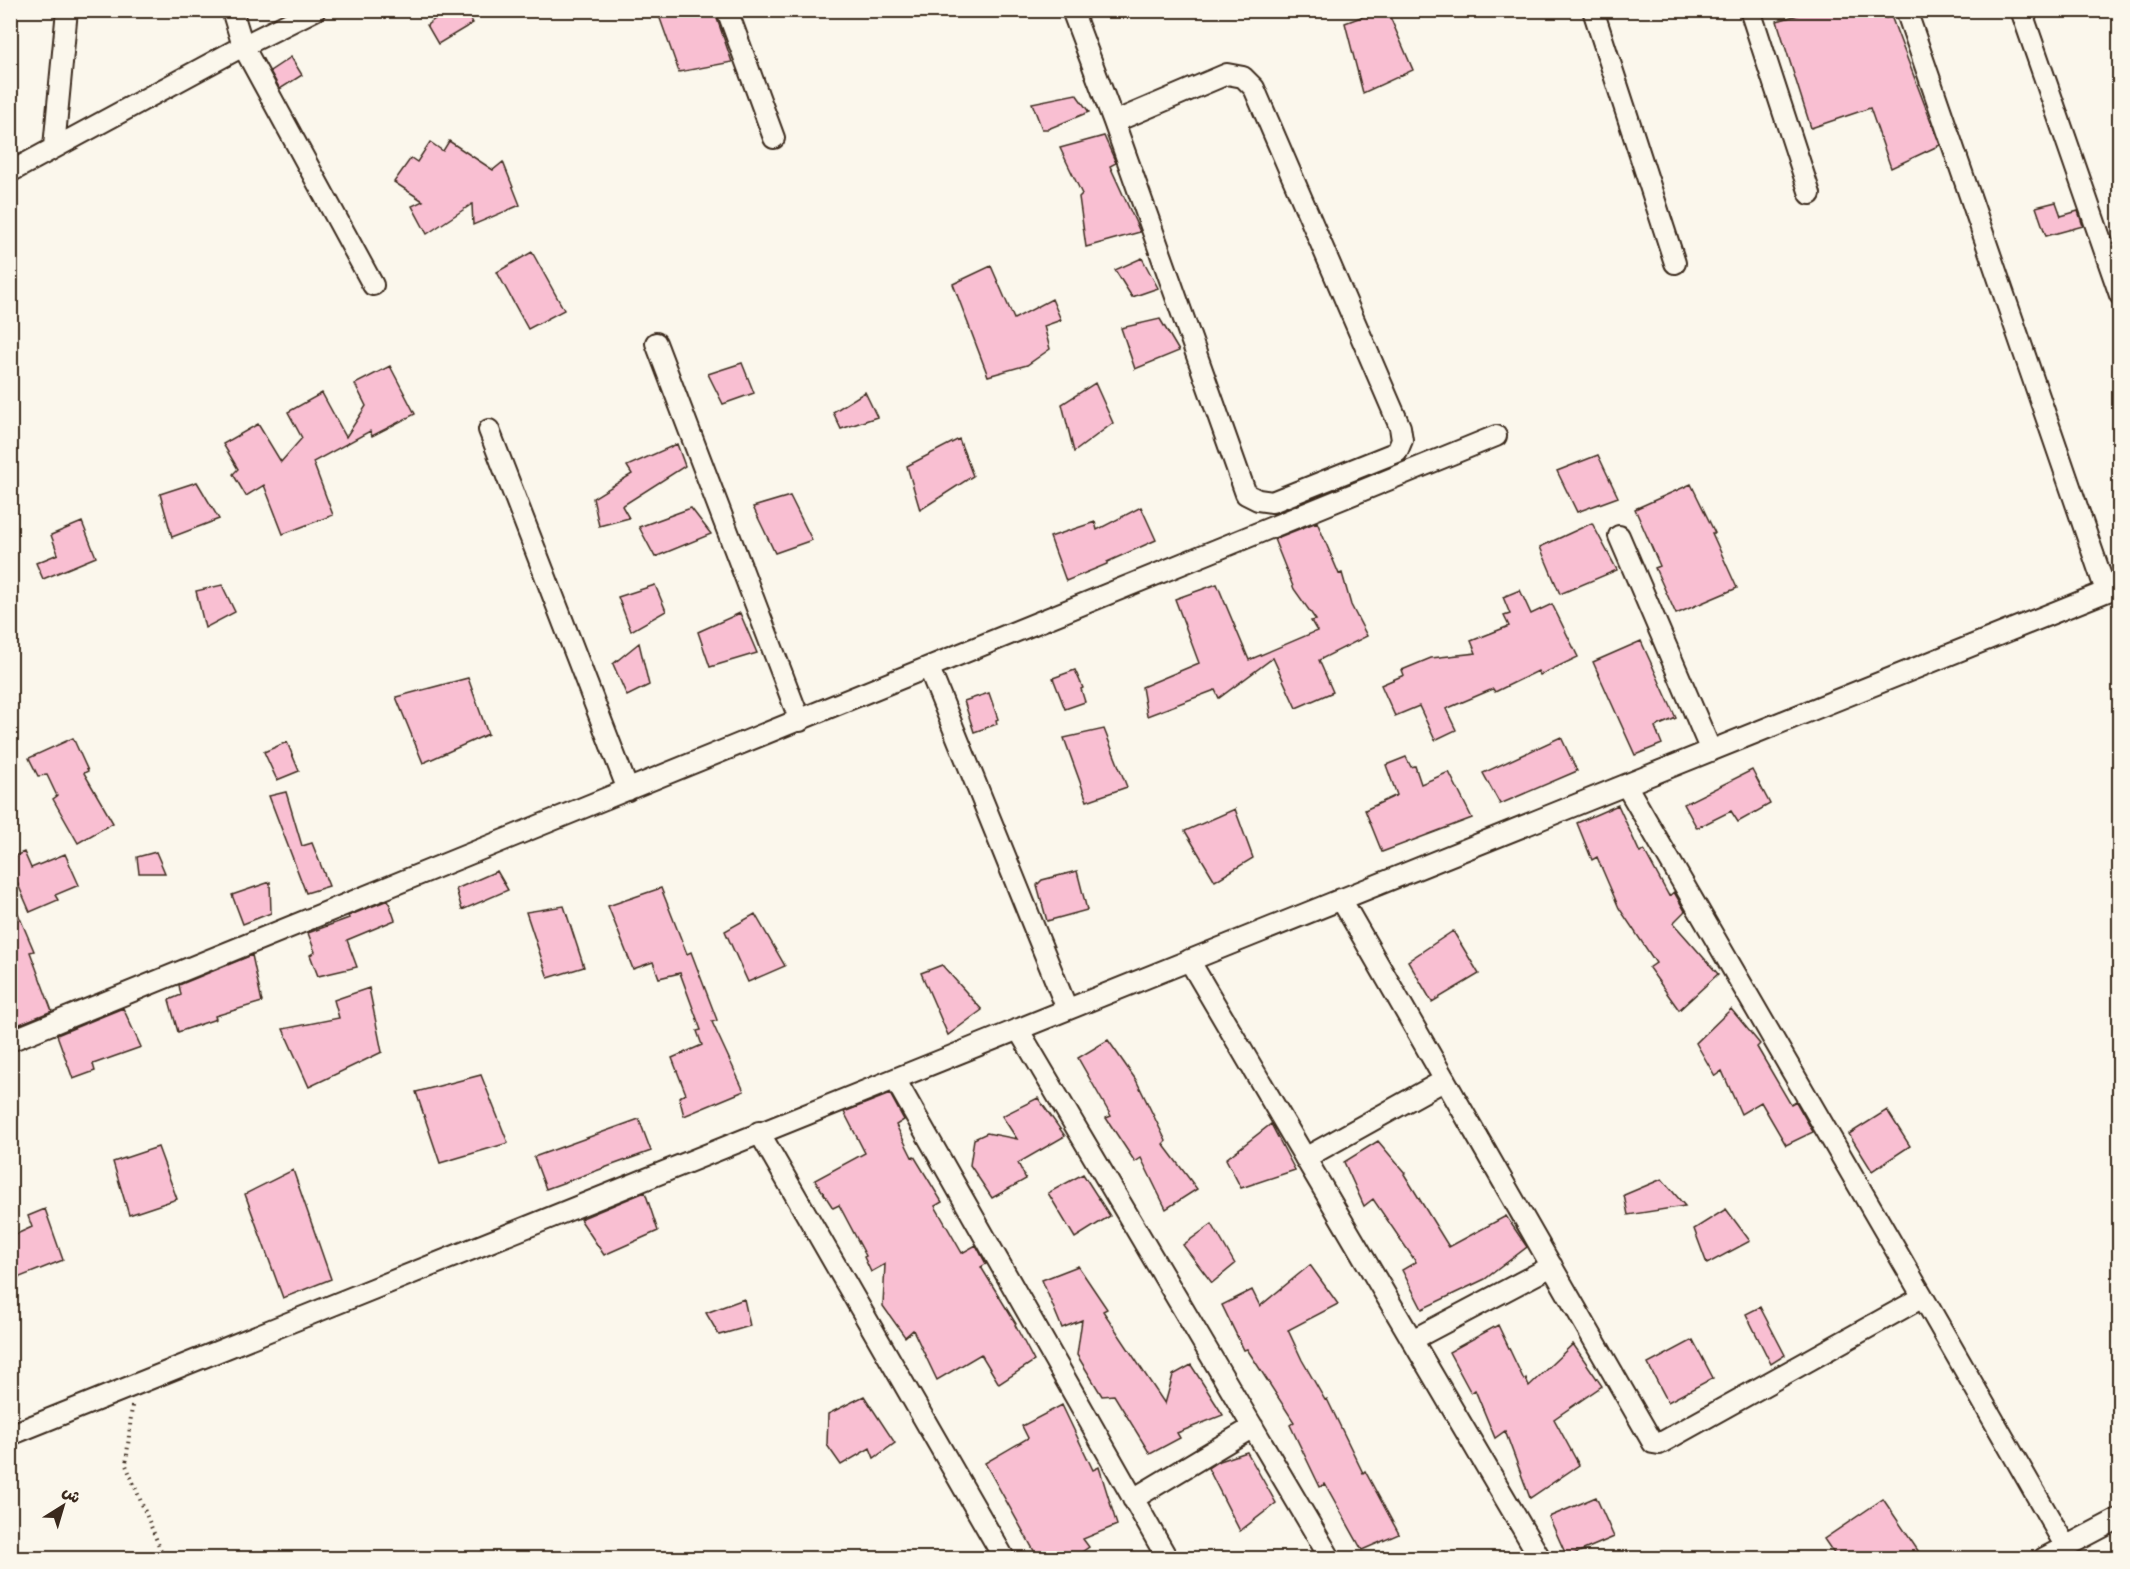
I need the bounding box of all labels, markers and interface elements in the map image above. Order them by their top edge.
north arrow [33,1476,93,1536]
text: ش [57,1482,84,1511]

